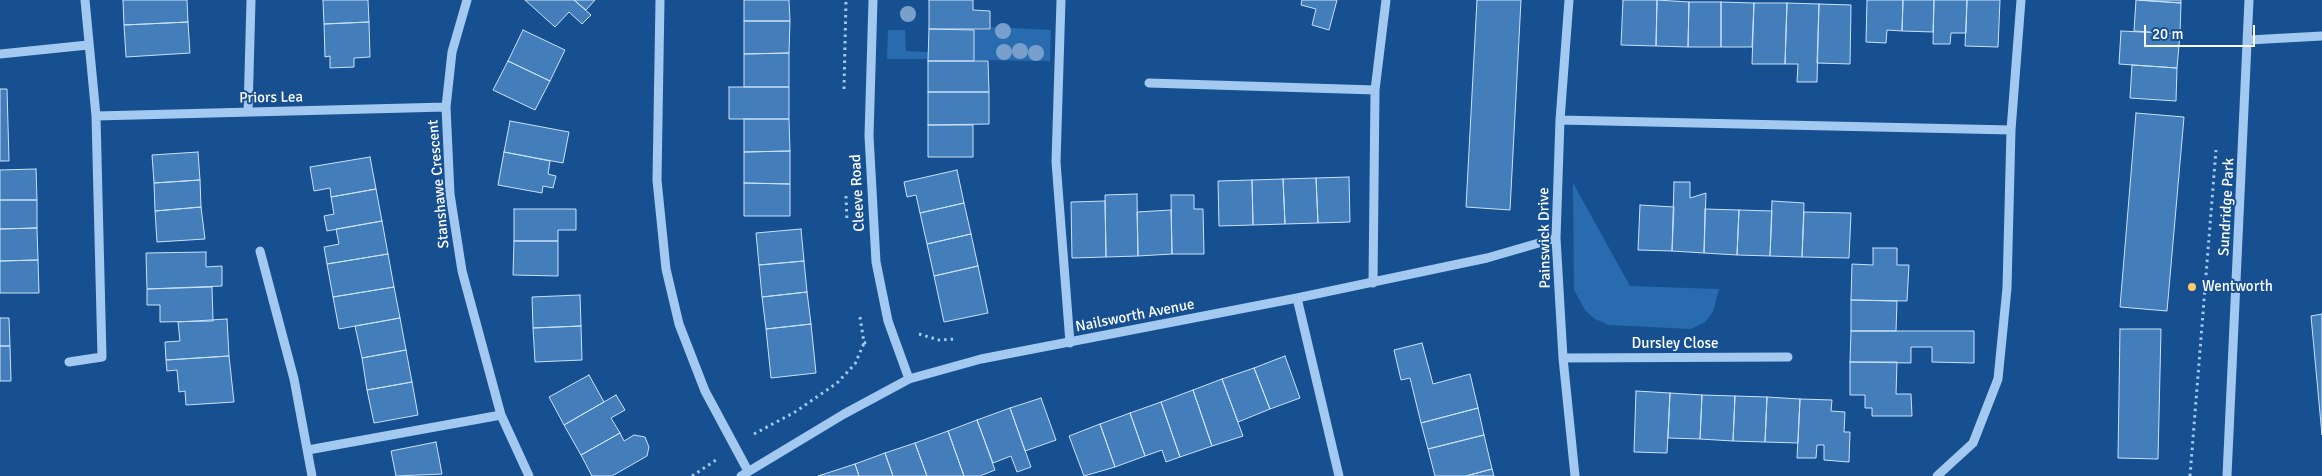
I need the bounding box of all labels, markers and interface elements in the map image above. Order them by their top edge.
scale bar [2147,15,2258,47]
text: 20 m [2152,25,2183,43]
street label: Priors Lea [239,88,303,108]
street label: Stanshawe Crescent [424,119,454,249]
street label: Cleeve Road [847,154,869,232]
street label: Sundridge Park [2215,158,2239,256]
street label: Painswick Drive [1535,187,1555,289]
place label: Wentworth [2202,278,2273,296]
marker: Wentworth [2186,281,2198,293]
street label: Nailsworth Avenue [1074,296,1196,336]
street label: Dursley Close [1631,335,1719,353]

